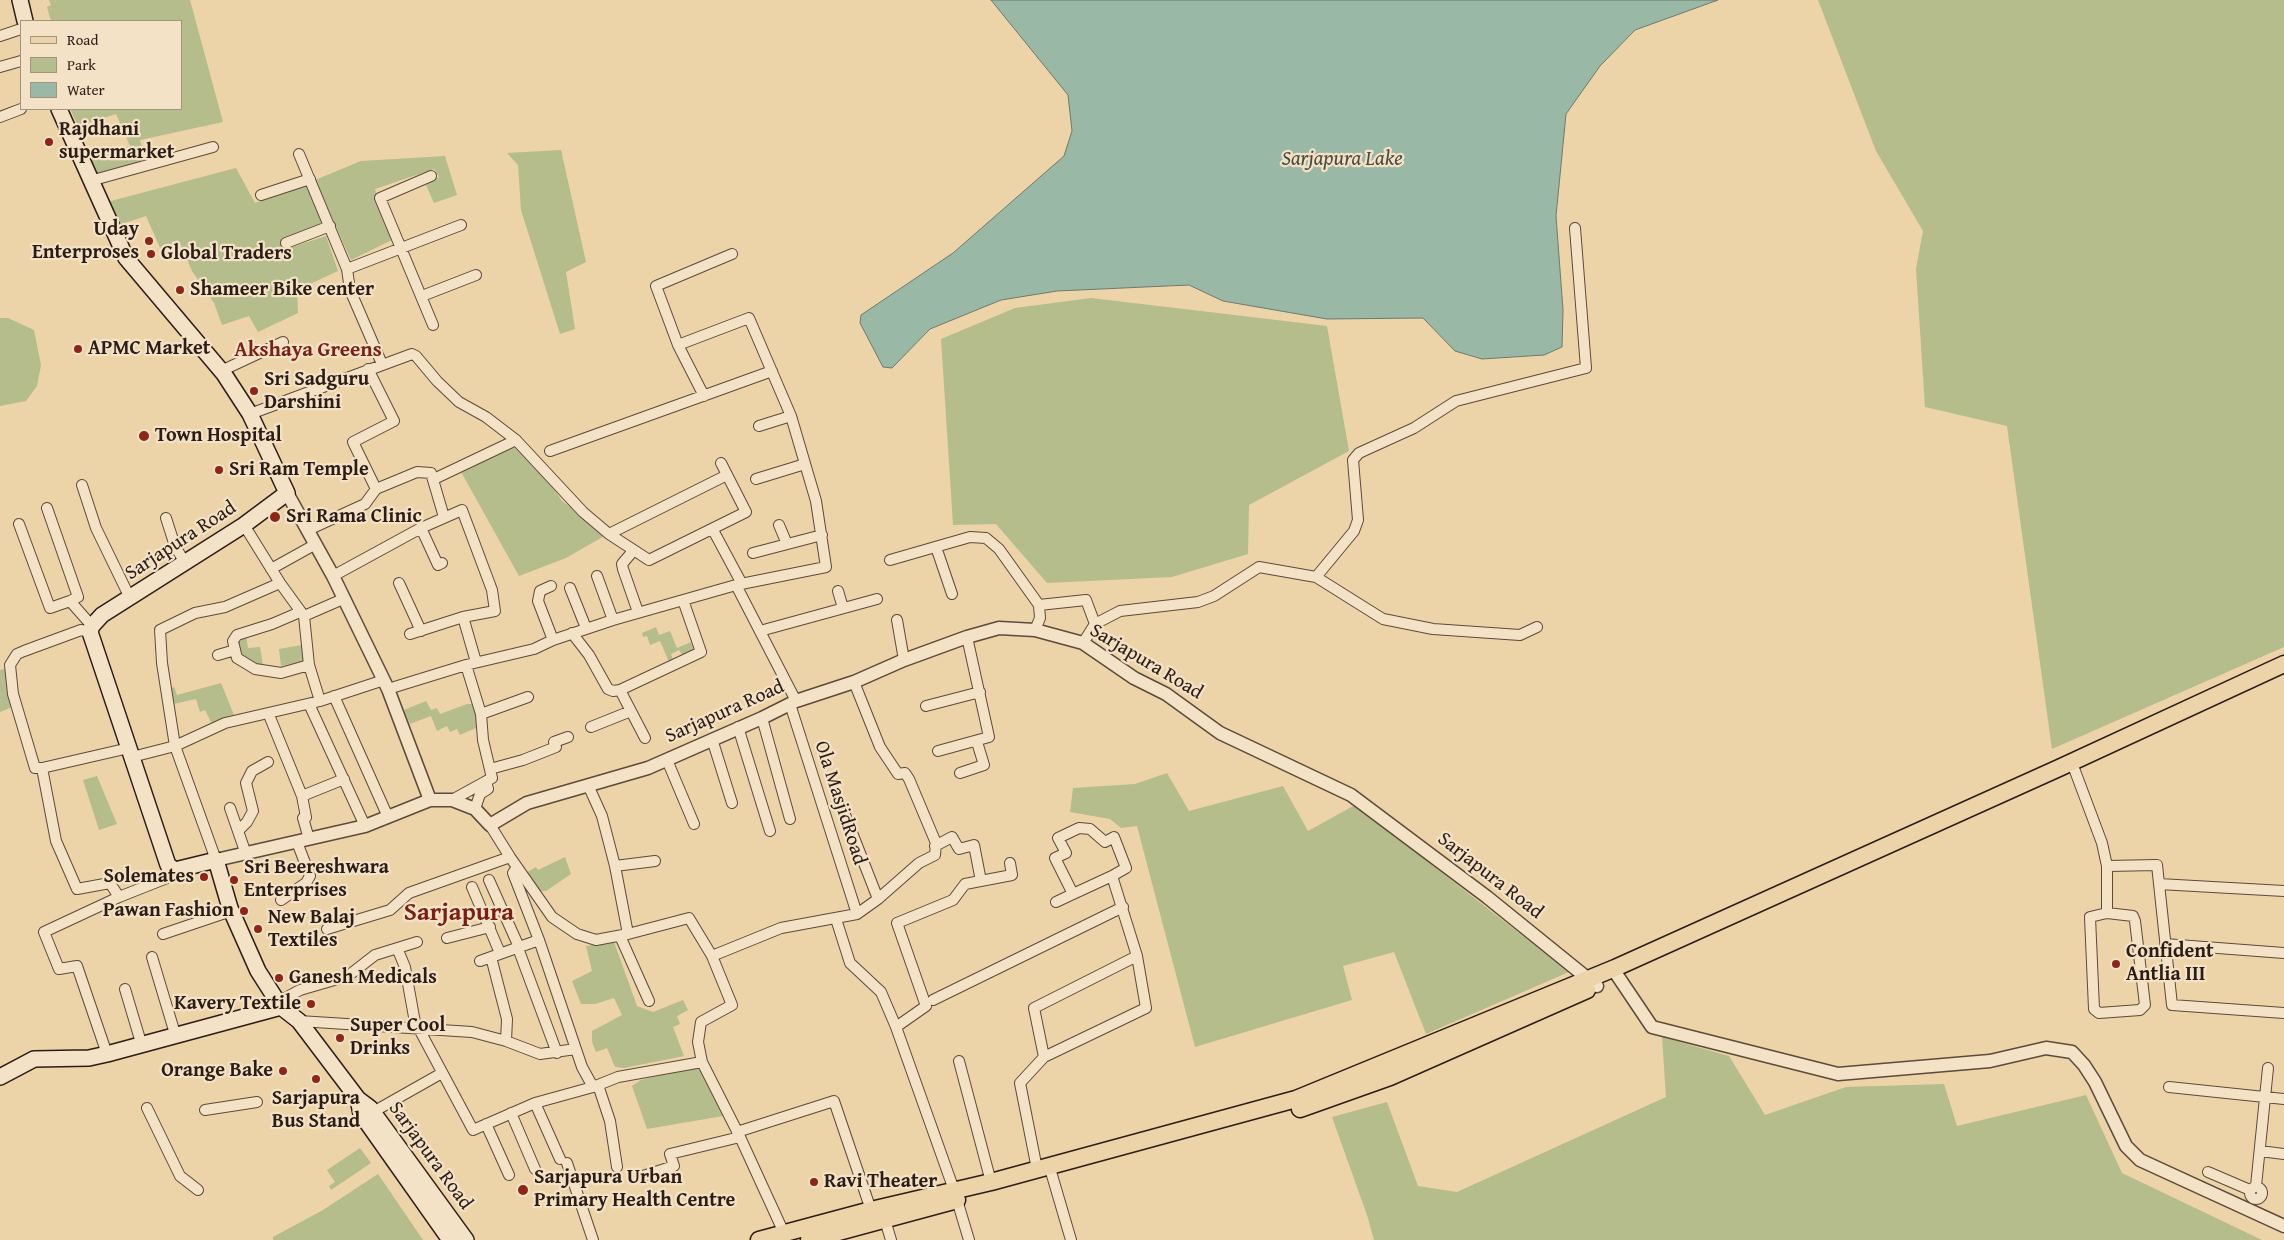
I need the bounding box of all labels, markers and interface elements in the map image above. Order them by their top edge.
legend [20,20,182,110]
text: Road [67,29,98,50]
text: Park [67,54,96,75]
text: Water [67,79,105,100]
place label: Rajdhani supermarket [59,118,174,165]
marker: Rajdhani supermarket [43,136,55,148]
water label: Sarjapura Lake [1281,147,1403,173]
place label: Uday Enterproses [32,218,139,265]
marker: Uday Enterproses [143,235,155,247]
place label: Global Traders [161,242,292,266]
marker: Global Traders [145,248,157,260]
place label: Shameer Bike center [190,278,374,302]
marker: Shameer Bike center [174,284,186,296]
place label: APMC Market [88,337,210,361]
district label: Akshaya Greens [234,338,382,364]
marker: APMC Market [72,343,84,355]
place label: Sri Sadguru Darshini [264,368,369,415]
marker: Sri Sadguru Darshini [248,385,260,397]
place label: Town Hospital [155,424,282,448]
marker: Town Hospital [137,429,151,443]
place label: Sri Ram Temple [229,458,369,482]
marker: Sri Ram Temple [213,464,225,476]
street label: Sarjapura Road [121,496,241,586]
place label: Sri Rama Clinic [286,505,422,529]
marker: Sri Rama Clinic [268,510,282,524]
street label: Sarjapura Road [1085,619,1207,705]
street label: Sarjapura Road [662,675,788,749]
street label: Ola MasjidRoad [809,738,871,868]
street label: Sarjapura Road [1432,827,1548,925]
place label: Sri Beereshwara Enterprises [244,856,389,903]
place label: Solemates [103,865,194,889]
marker: Solemates [198,871,210,883]
marker: Sri Beereshwara Enterprises [228,874,240,886]
place label: Pawan Fashion [103,899,234,923]
district label: Sarjapura [404,899,514,929]
marker: Pawan Fashion [238,905,250,917]
place label: New Balaj Textiles [268,906,355,953]
marker: New Balaj Textiles [252,923,264,935]
place label: Confident Antlia III [2126,940,2214,987]
marker: Confident Antlia III [2110,958,2122,970]
place label: Ganesh Medicals [289,966,437,990]
marker: Ganesh Medicals [273,972,285,984]
place label: Kavery Textile [174,992,301,1016]
marker: Kavery Textile [305,998,317,1010]
place label: Super Cool Drinks [350,1014,446,1061]
marker: Super Cool Drinks [334,1032,346,1044]
place label: Orange Bake [161,1059,273,1083]
marker: Orange Bake [277,1065,289,1077]
marker: Sarjapura Bus Stand [310,1073,322,1085]
place label: Sarjapura Bus Stand [272,1087,360,1134]
street label: Sarjapura Road [383,1097,477,1215]
place label: Sarjapura Urban Primary Health Centre [534,1166,735,1213]
place label: Ravi Theater [824,1170,937,1194]
marker: Ravi Theater [808,1176,820,1188]
marker: Sarjapura Urban Primary Health Centre [516,1183,530,1197]

